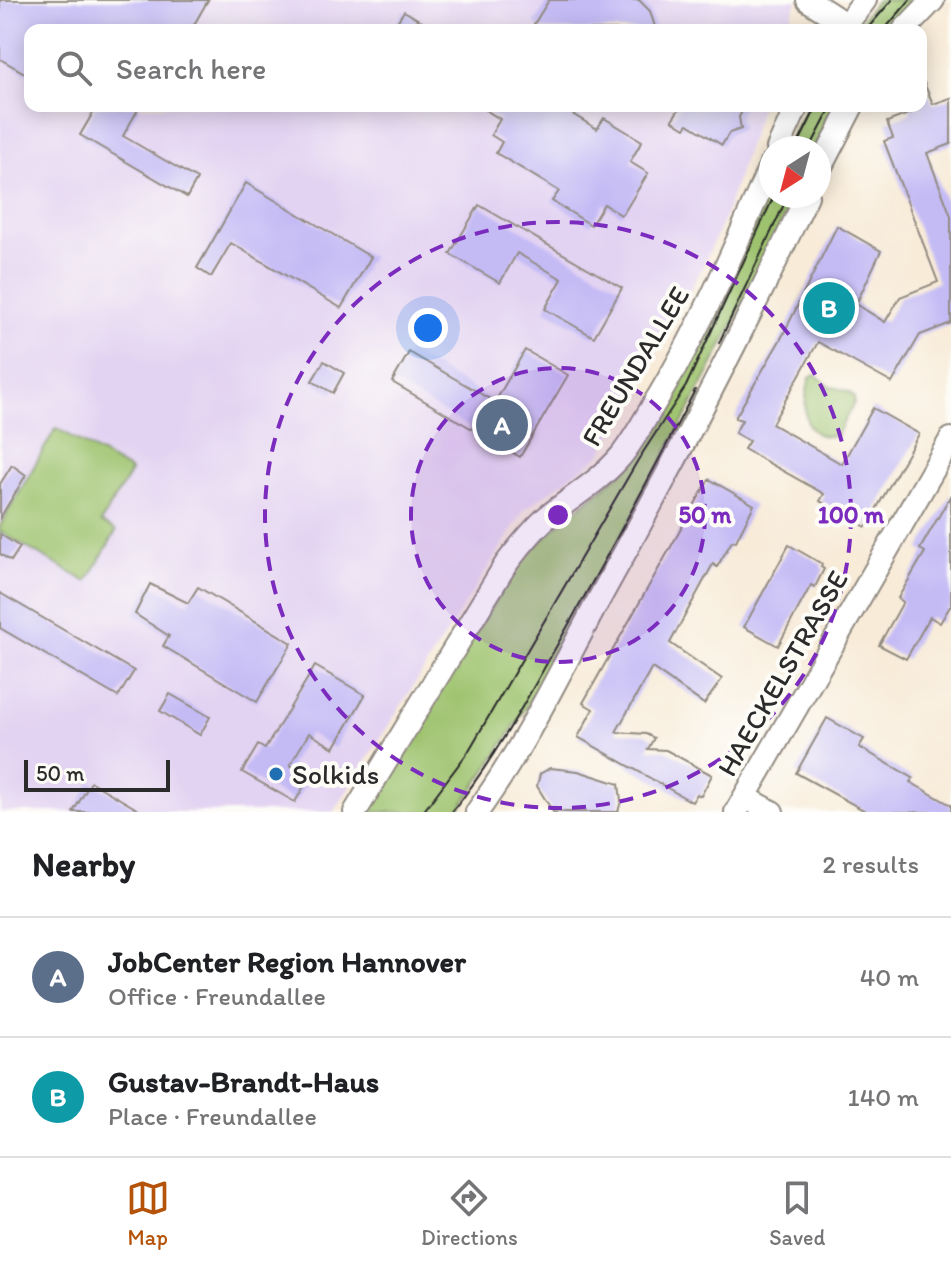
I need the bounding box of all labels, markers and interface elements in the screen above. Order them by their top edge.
search box [24,24,927,112]
icon: search [52,46,96,90]
text: Search here [116,50,266,87]
north arrow [759,136,831,208]
pin: B [803,278,855,338]
street label: FREUNDALLEE [574,280,696,452]
your location [408,308,448,348]
pin: A [476,395,528,455]
text: 50 m [679,500,732,529]
text: 100 m [818,500,885,529]
centre of rings [544,501,572,529]
street label: HAECKELSTRASSE [709,564,855,782]
scale bar [24,756,170,792]
place label: Solkids [292,757,379,791]
text: 50 m [36,760,85,787]
marker: Solkids [267,765,285,783]
text: Nearby [32,844,135,885]
text: 2 results [822,848,919,880]
text: JobCenter Region Hannover [108,943,466,980]
text: A [50,961,66,993]
text: 40 m [860,961,919,993]
text: Office · Freundallee [108,980,326,1012]
text: Gustav-Brandt-Haus [108,1063,379,1100]
text: B [50,1081,66,1113]
text: 140 m [848,1081,919,1113]
text: Place · Freundallee [108,1100,317,1132]
tab: Map [126,1176,170,1251]
tab: Directions [421,1176,518,1251]
tab: Saved [769,1176,825,1251]

